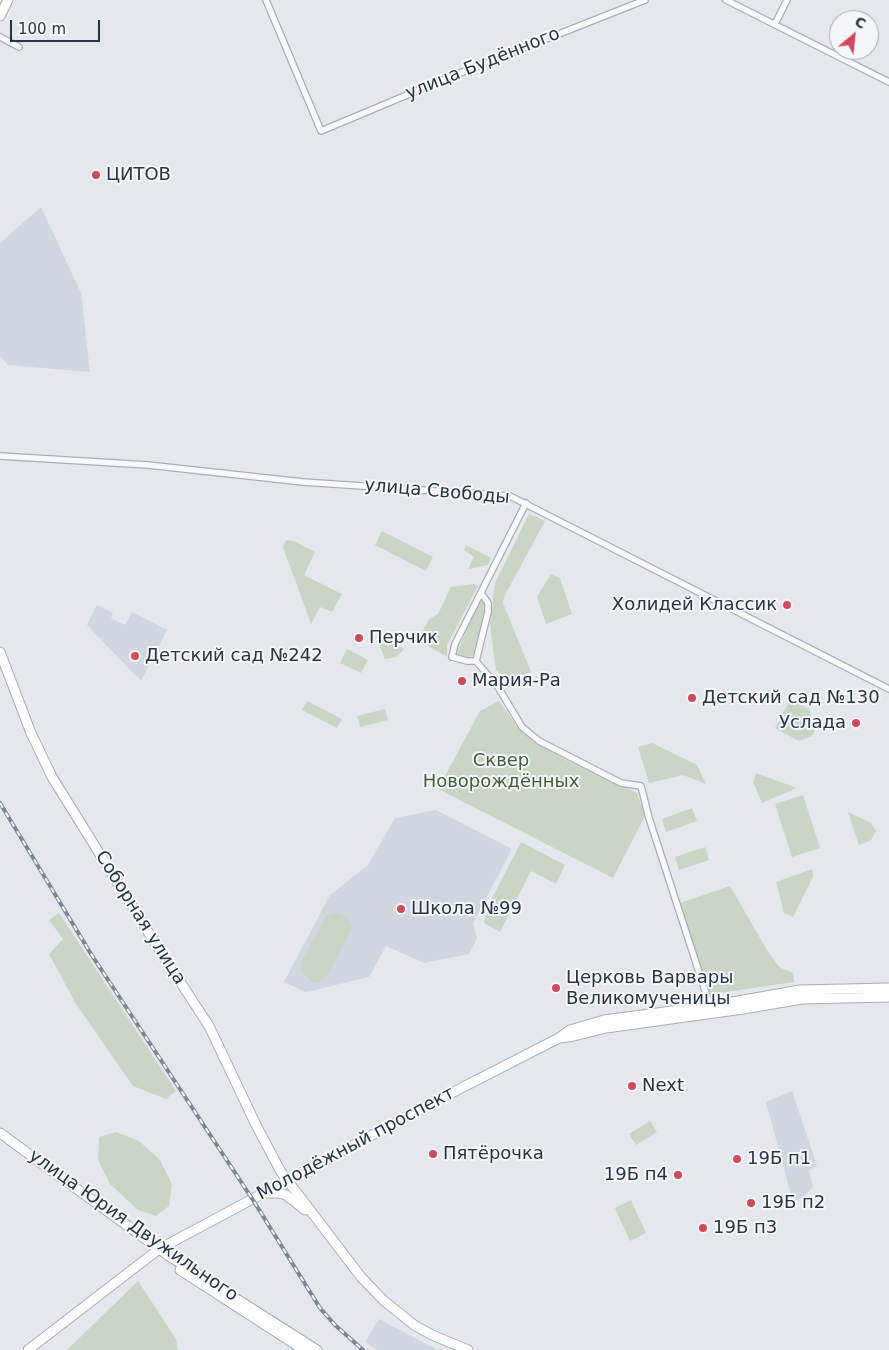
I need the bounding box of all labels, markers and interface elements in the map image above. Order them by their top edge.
scale bar [12,10,102,42]
north arrow [829,10,879,60]
text: С [852,13,869,32]
text: 100 m [18,20,66,38]
street label: улица Будённого [403,23,563,105]
place label: ЦИТОВ [106,164,171,186]
marker: ЦИТОВ [90,169,102,181]
street label: улица Свободы [363,475,511,509]
place label: Холидей Классик [612,594,777,616]
marker: Холидей Классик [781,599,793,611]
place label: Перчик [369,627,438,649]
marker: Перчик [353,632,365,644]
place label: Детский сад №242 [145,645,323,667]
marker: Детский сад №242 [129,650,141,662]
place label: Мария-Ра [472,670,561,692]
marker: Мария-Ра [456,675,468,687]
place label: Детский сад №130 [702,687,880,709]
marker: Детский сад №130 [686,692,698,704]
place label: Услада [779,712,846,734]
marker: Услада [850,717,862,729]
park label: Сквер Новорождённых [423,750,579,792]
street label: Соборная улица [90,847,190,989]
place label: Школа №99 [411,898,522,920]
marker: Школа №99 [395,903,407,915]
place label: Церковь Варвары Великомученицы [566,967,733,1010]
marker: Церковь Варвары Великомученицы [550,982,562,994]
place label: Next [642,1075,684,1097]
marker: Next [626,1080,638,1092]
street label: Молодёжный проспект [254,1083,458,1205]
place label: Пятёрочка [443,1143,544,1165]
street label: улица Юрия Двужильного [24,1145,242,1307]
marker: Пятёрочка [427,1148,439,1160]
place label: 19Б п1 [747,1148,811,1170]
marker: 19Б п1 [731,1153,743,1165]
place label: 19Б п4 [604,1164,668,1186]
marker: 19Б п4 [672,1169,684,1181]
place label: 19Б п2 [761,1192,825,1214]
marker: 19Б п2 [745,1197,757,1209]
place label: 19Б п3 [713,1217,777,1239]
marker: 19Б п3 [697,1222,709,1234]

